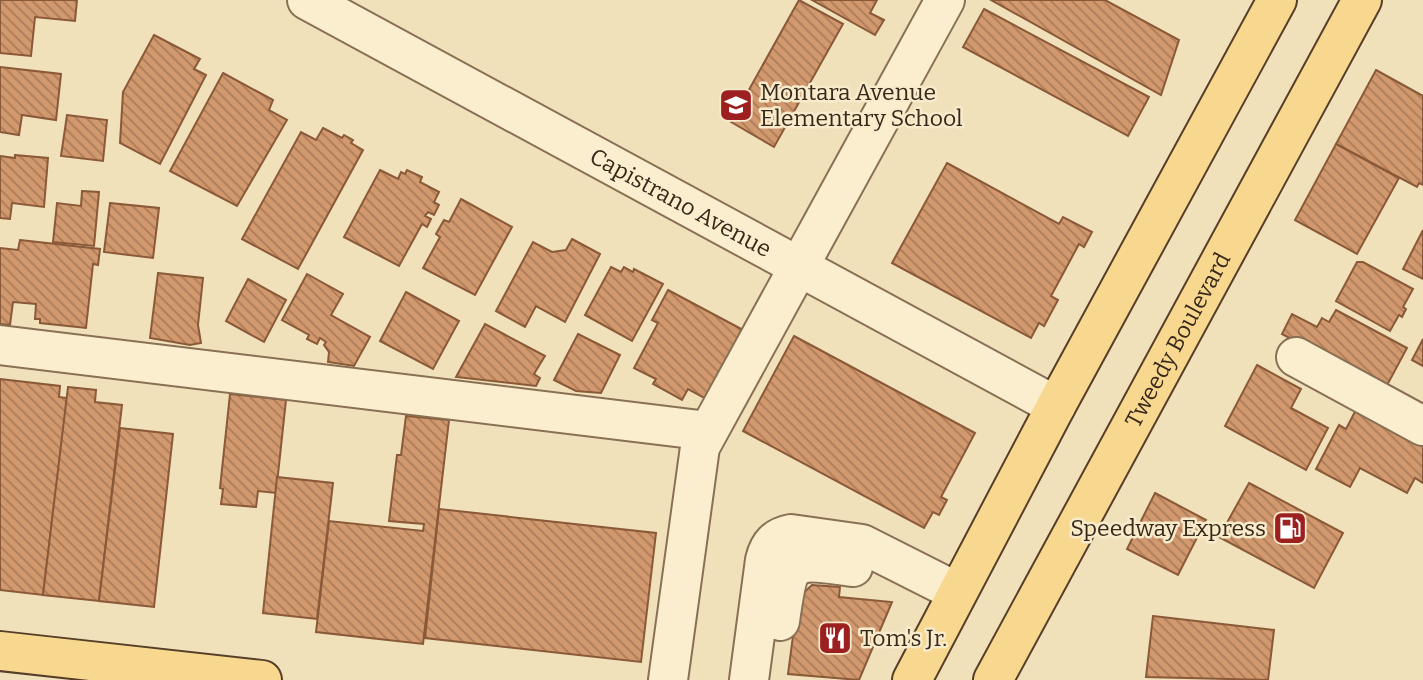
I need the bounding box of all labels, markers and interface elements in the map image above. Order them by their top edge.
place label: Montara Avenue Elementary School [760,78,963,132]
school or university icon: Montara Avenue Elementary School [717,86,755,124]
street label: Capistrano Avenue [585,142,776,263]
street label: Tweedy Boulevard [1119,247,1236,432]
fuel station icon: Speedway Express [1271,509,1309,547]
place label: Speedway Express [1070,514,1266,542]
restaurant icon: Tom's Jr. [816,619,854,657]
place label: Tom's Jr. [860,624,947,652]

